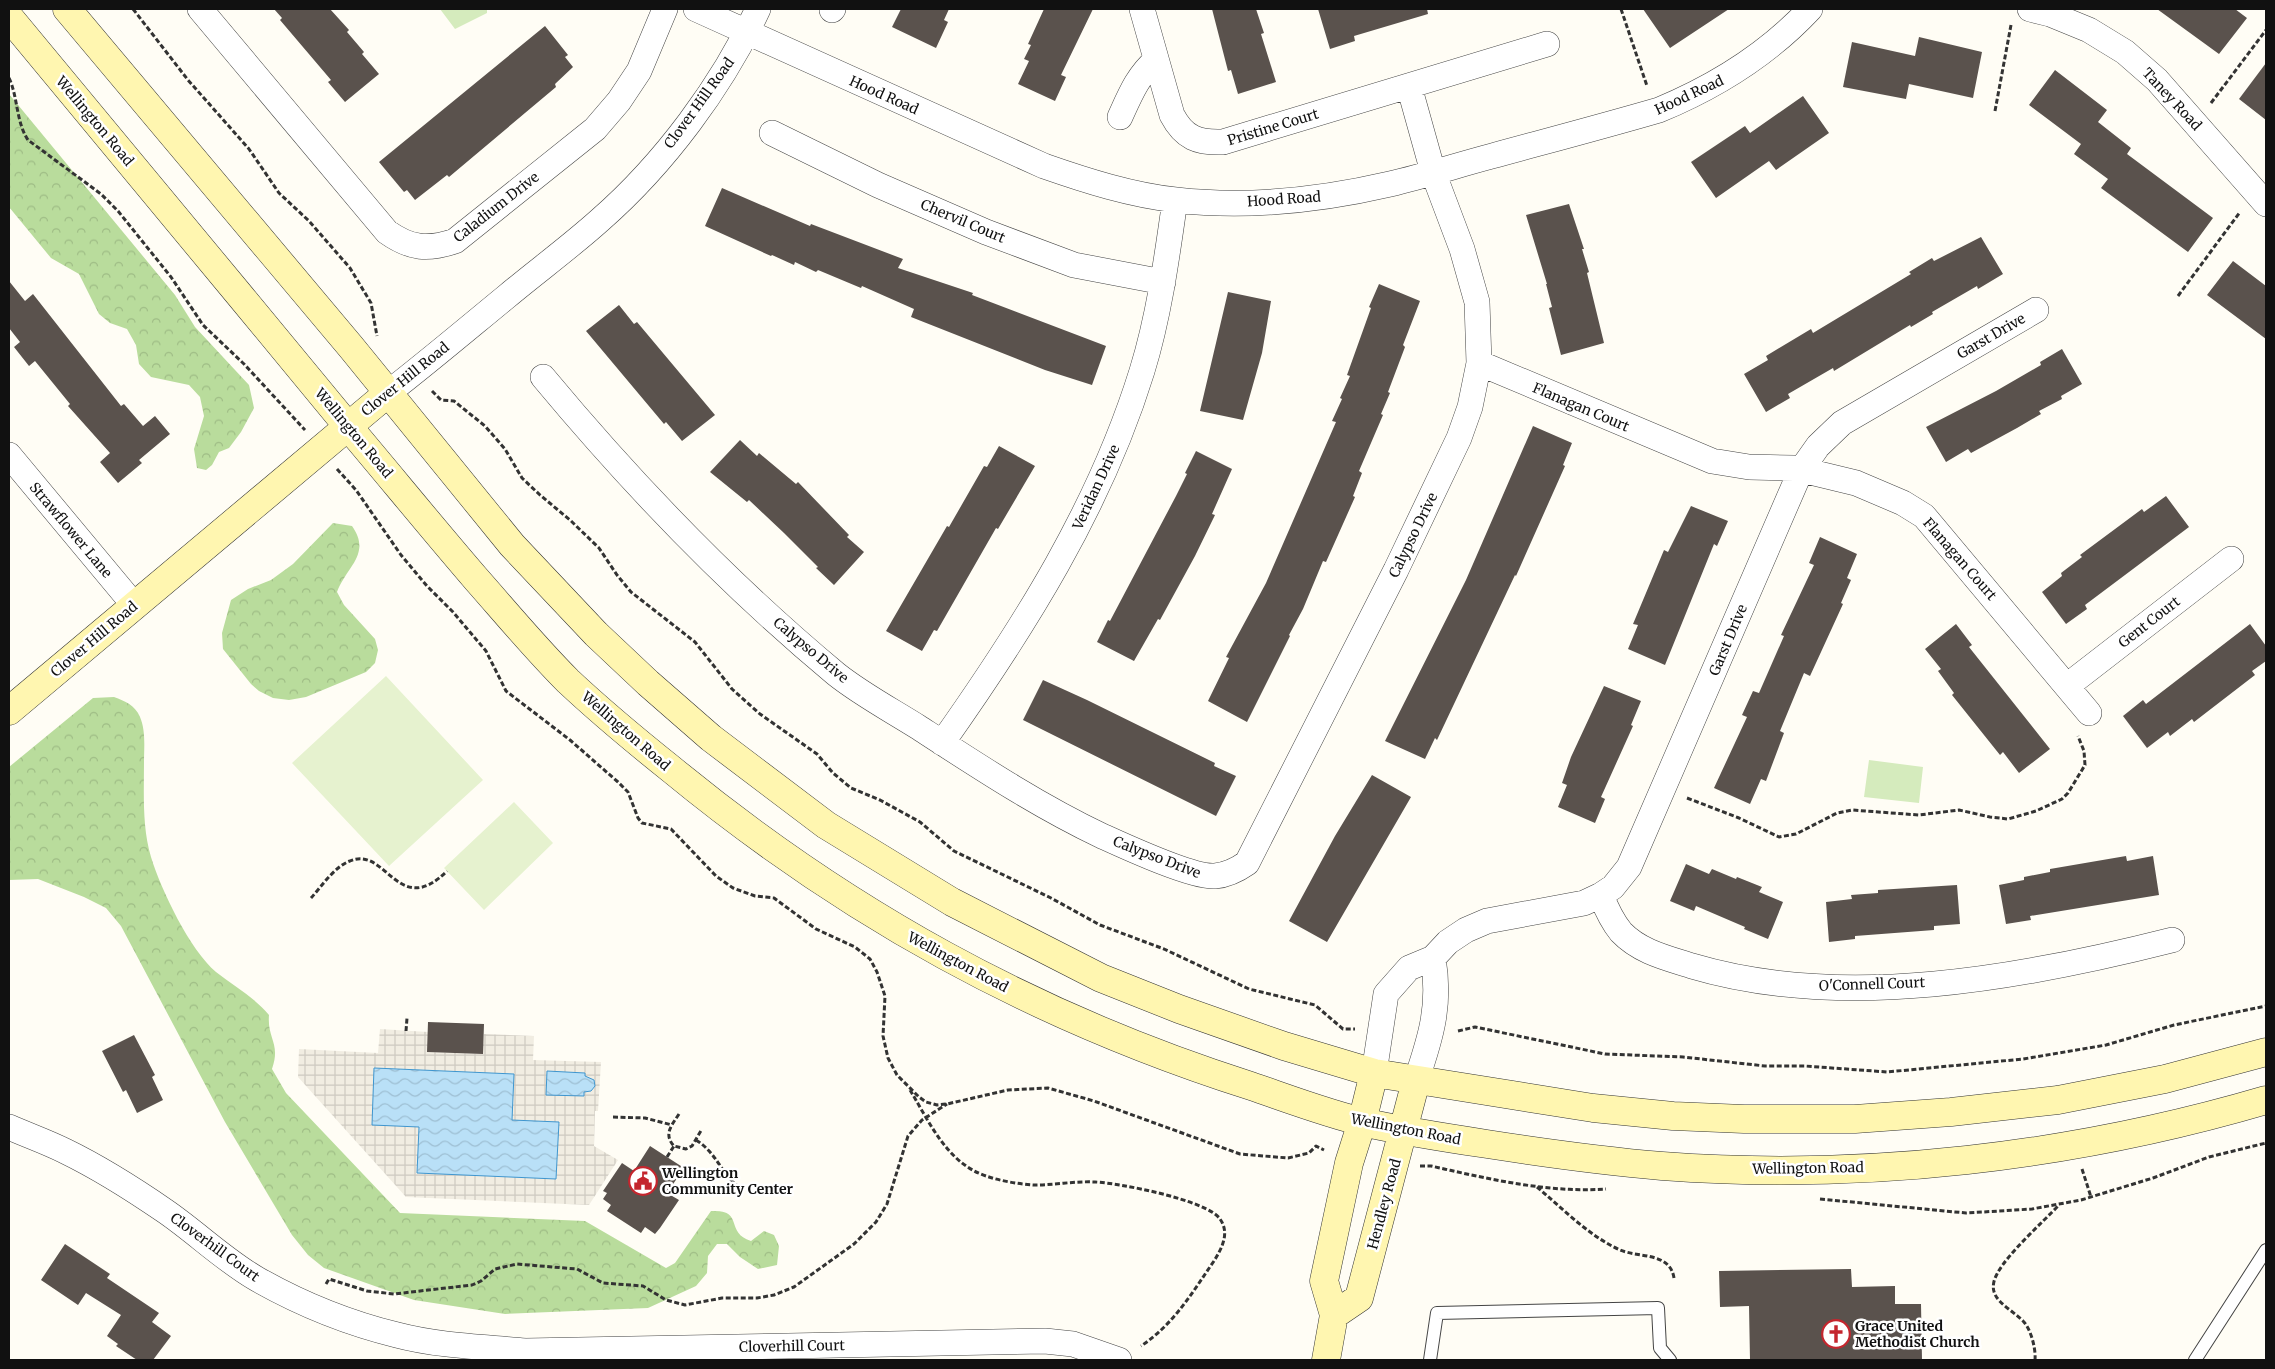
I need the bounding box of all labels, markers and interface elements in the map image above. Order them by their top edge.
street label: Clover Hill Road [660,54,738,152]
street label: Taney Road [2138,64,2206,134]
street label: Hood Road [1652,71,1727,119]
street label: Wellington Road [52,72,138,170]
street label: Hood Road [847,72,922,118]
street label: Pristine Court [1225,104,1321,149]
street label: Caladium Drive [450,168,542,246]
street label: Hood Road [1247,187,1322,211]
street label: Chervil Court [918,195,1008,247]
street label: Garst Drive [1954,309,2028,363]
street label: Clover Hill Road [357,338,453,420]
street label: Flanagan Court [1530,379,1633,436]
street label: Wellington Road [311,384,397,482]
street label: Veridan Drive [1068,442,1124,533]
street label: Strawflower Lane [26,479,116,581]
street label: Calypso Drive [1385,489,1441,581]
street label: Flanagan Court [1919,514,2001,604]
street label: Gent Court [2115,592,2184,652]
street label: Clover Hill Road [47,597,142,681]
street label: Garst Drive [1705,602,1751,678]
street label: Calypso Drive [770,613,852,687]
street label: Wellington Road [577,687,674,775]
street label: Calypso Drive [1111,832,1203,882]
street label: Wellington Road [904,927,1012,996]
street label: O'Connell Court [1819,973,1926,995]
street label: Wellington Road [1349,1109,1463,1149]
street label: Hendley Road [1363,1156,1405,1251]
street label: Wellington Road [1751,1158,1864,1178]
place label: Wellington Community Center [661,1164,793,1198]
public building icon: Wellington Community Center [628,1166,658,1196]
street label: Cloverhill Court [167,1209,264,1286]
place label: Grace United Methodist Church [1855,1317,1980,1351]
church icon: Grace United Methodist Church [1821,1319,1851,1349]
street label: Cloverhill Court [739,1336,846,1356]

